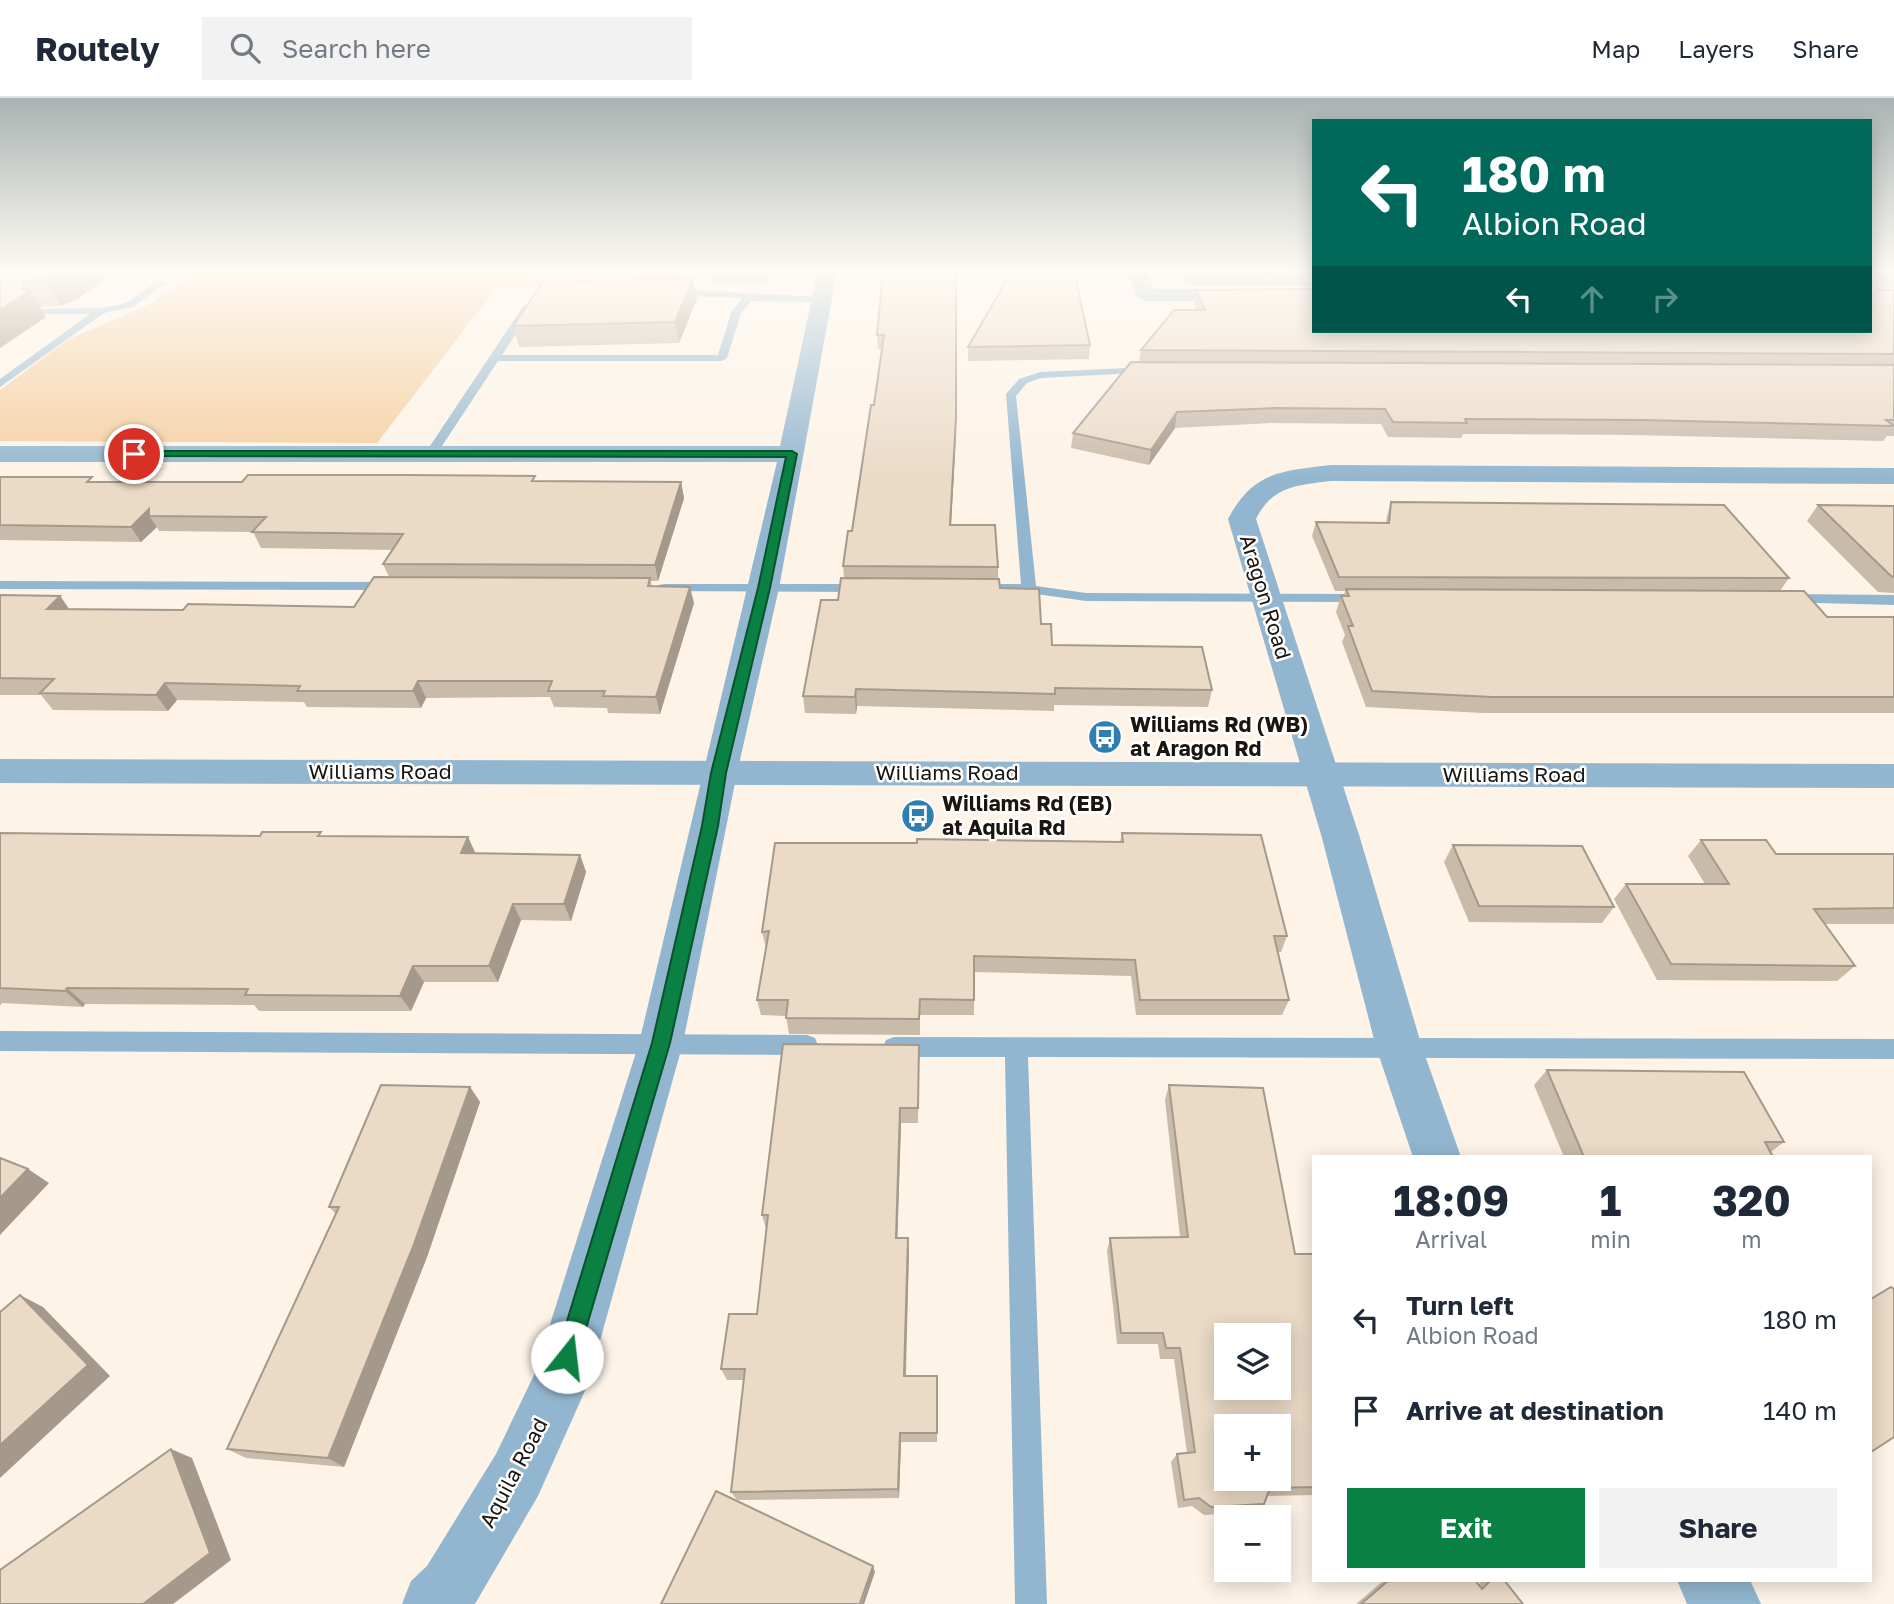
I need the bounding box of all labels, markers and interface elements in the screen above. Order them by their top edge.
search box [202,17,692,80]
text: Routely [35,29,160,68]
icon: search [226,29,264,67]
text: Search here [282,33,431,64]
text: Map [1591,34,1640,63]
text: Layers [1678,34,1754,63]
text: Share [1792,34,1859,63]
text: 180 m [1462,144,1606,203]
icon: left [1347,147,1438,238]
text: Albion Road [1462,204,1647,242]
icon: left [1500,280,1538,318]
icon: ahead [1573,280,1611,318]
icon: right [1646,280,1684,318]
pin [104,424,164,484]
icon: arrive [115,435,153,473]
street label: Aragon Road [1235,531,1297,662]
place label: Williams Rd (WB) at Aragon Rd [1130,711,1308,761]
bus stop icon: Williams Rd (WB) at Aragon Rd [1086,718,1124,756]
street label: Williams Road [308,758,452,784]
street label: Williams Road [875,759,1019,785]
street label: Williams Road [1442,761,1586,787]
place label: Williams Rd (EB) at Aquila Rd [942,790,1112,840]
bus stop icon: Williams Rd (EB) at Aquila Rd [899,797,937,835]
text: 18:09 [1393,1175,1509,1225]
text: 1 [1600,1175,1621,1225]
text: 320 [1712,1175,1791,1225]
text: Arrival [1415,1225,1487,1253]
text: min [1590,1225,1631,1253]
text: m [1741,1225,1762,1253]
text: Turn left [1406,1290,1514,1321]
icon: left [1347,1301,1385,1339]
text: 180 m [1763,1304,1837,1335]
position arrow [530,1320,604,1394]
text: Albion Road [1406,1321,1539,1349]
map controls [1214,1323,1291,1582]
button: layers [1214,1323,1291,1400]
icon: arrive [1347,1392,1385,1430]
text: Arrive at destination [1406,1395,1664,1426]
text: 140 m [1763,1395,1837,1426]
street label: Aquila Road [473,1413,553,1532]
button: + [1214,1414,1291,1491]
button: Exit [1347,1488,1585,1568]
button: Share [1599,1488,1837,1568]
button: − [1214,1505,1291,1582]

